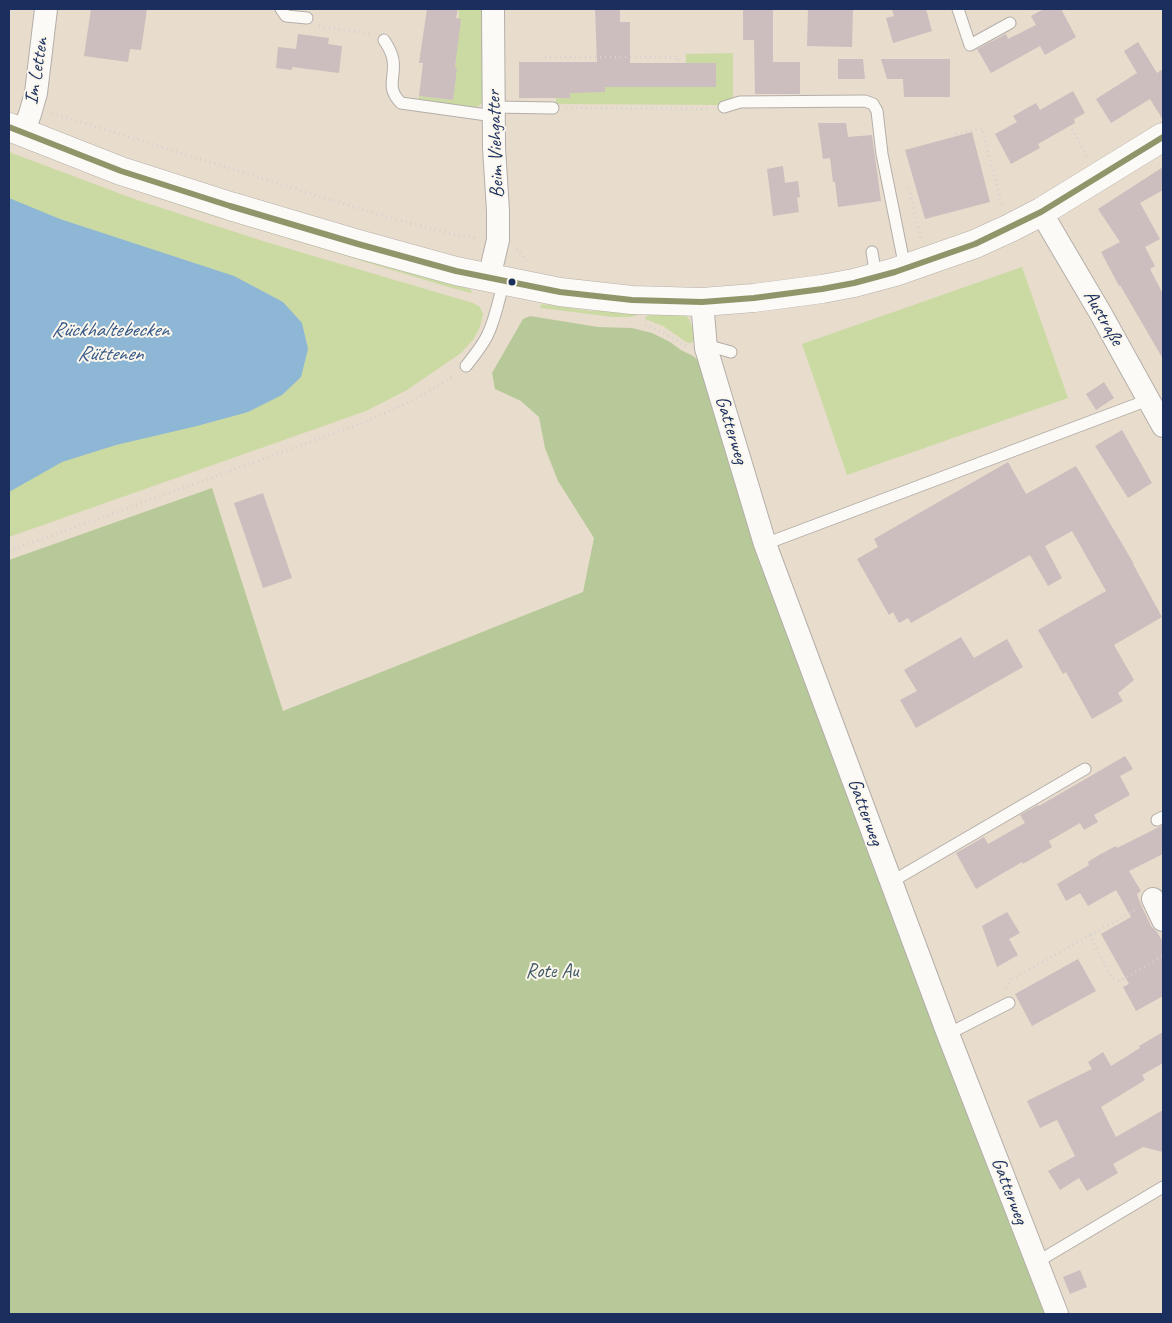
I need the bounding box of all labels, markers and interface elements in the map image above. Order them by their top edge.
street label: Im Letten [20,36,54,106]
street label: Beim Viehgatter [482,89,510,199]
unlabelled marker [507,277,517,287]
street label: Austraße [1078,286,1128,350]
water label: Rückhaltebecken Rüttenen [51,317,169,367]
street label: Gatterweg [709,393,753,467]
street label: Gatterweg [842,775,888,849]
park label: Rote Au [526,960,578,984]
street label: Gatterweg [985,1154,1033,1228]

